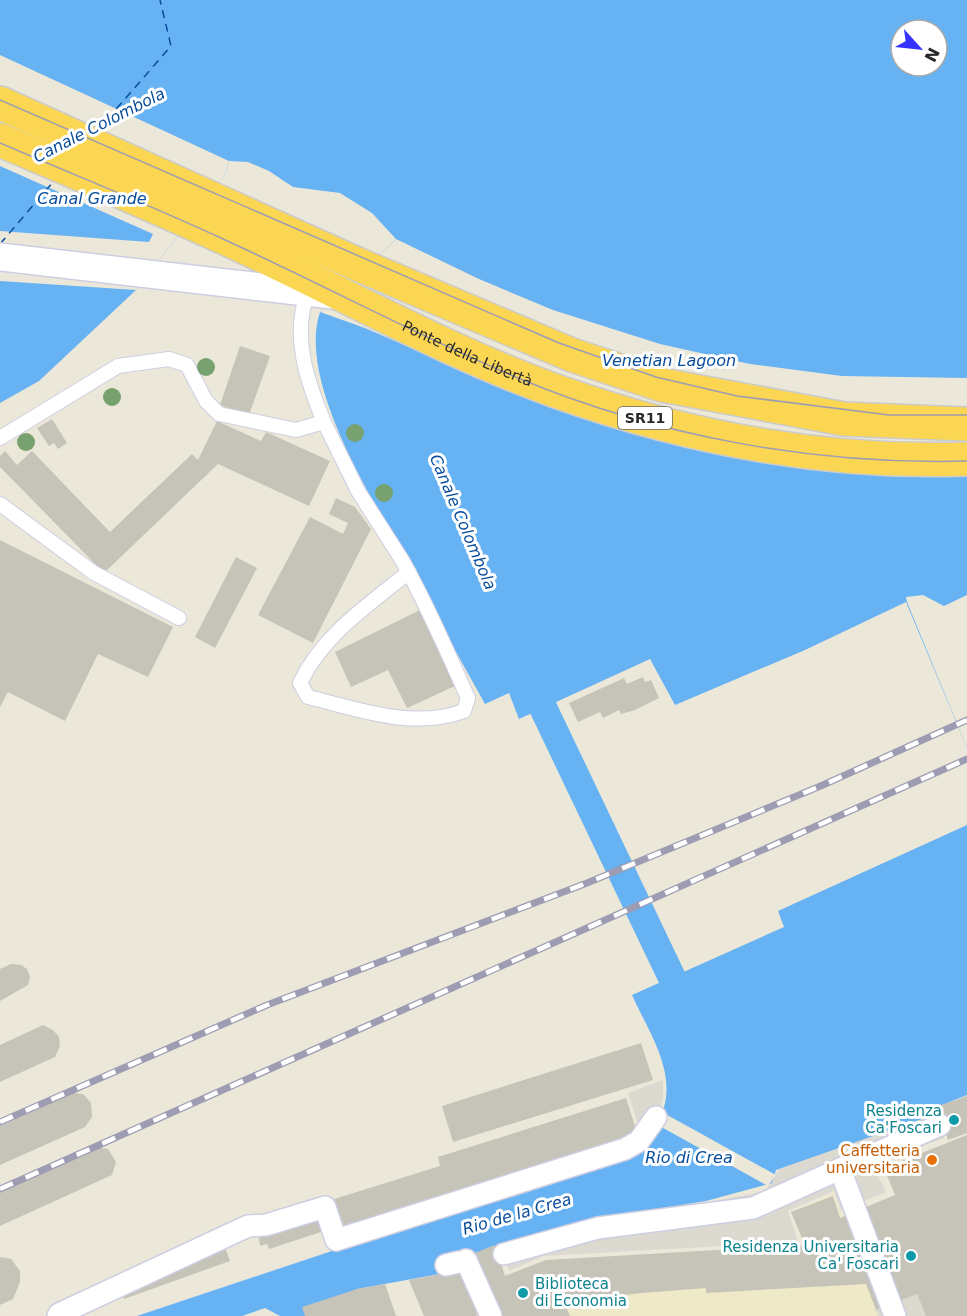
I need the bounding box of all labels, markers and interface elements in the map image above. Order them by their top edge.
north arrow [889,18,949,78]
text: N [920,44,943,65]
water label: Canale Colombola [30,84,168,166]
water label: Canal Grande [37,189,147,208]
street label: Ponte della Libertà [399,317,535,390]
water label: Venetian Lagoon [602,351,736,370]
road number: SR11 [618,407,672,429]
water label: Canale Colombola [426,451,500,593]
place label: Residenza Ca'Foscari [865,1102,942,1137]
marker: Residenza Ca'Foscari [947,1113,961,1127]
place label: Caffetteria universitaria [826,1142,920,1177]
water label: Rio di Crea [645,1148,733,1167]
marker: Caffetteria universitaria [925,1153,939,1167]
water label: Rio de la Crea [460,1189,574,1239]
place label: Residenza Universitaria Ca' Foscari [722,1238,899,1273]
marker: Residenza Universitaria Ca' Foscari [904,1249,918,1263]
place label: Biblioteca di Economia [535,1275,627,1310]
marker: Biblioteca di Economia [516,1286,530,1300]

